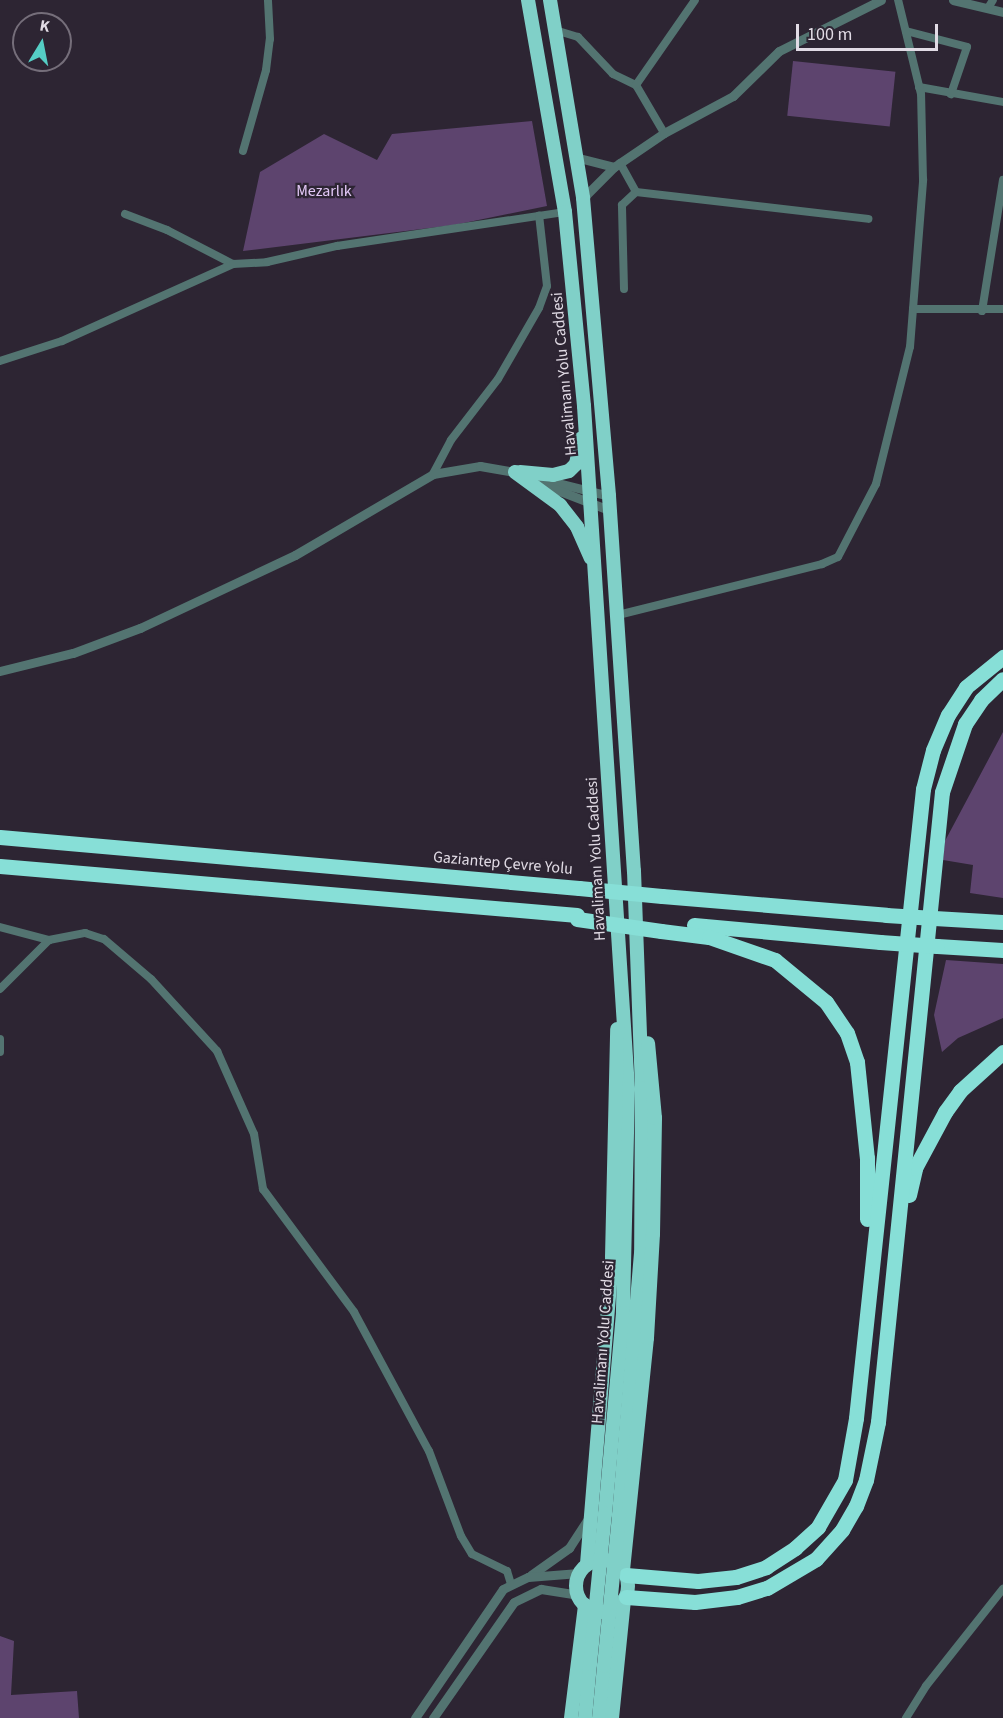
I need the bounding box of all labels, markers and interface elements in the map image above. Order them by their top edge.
north arrow [12,12,72,72]
scale bar [799,12,942,50]
text: K [38,15,52,38]
text: 100 m [807,22,852,47]
park label: Mezarlık [296,181,352,201]
street label: Havalimanı Yolu Caddesi [547,291,581,457]
street label: Havalimanı Yolu Caddesi [582,777,610,941]
street label: Gaziantep Çevre Yolu [432,847,574,879]
street label: Havalimanı Yolu Caddesi [588,1259,618,1425]

